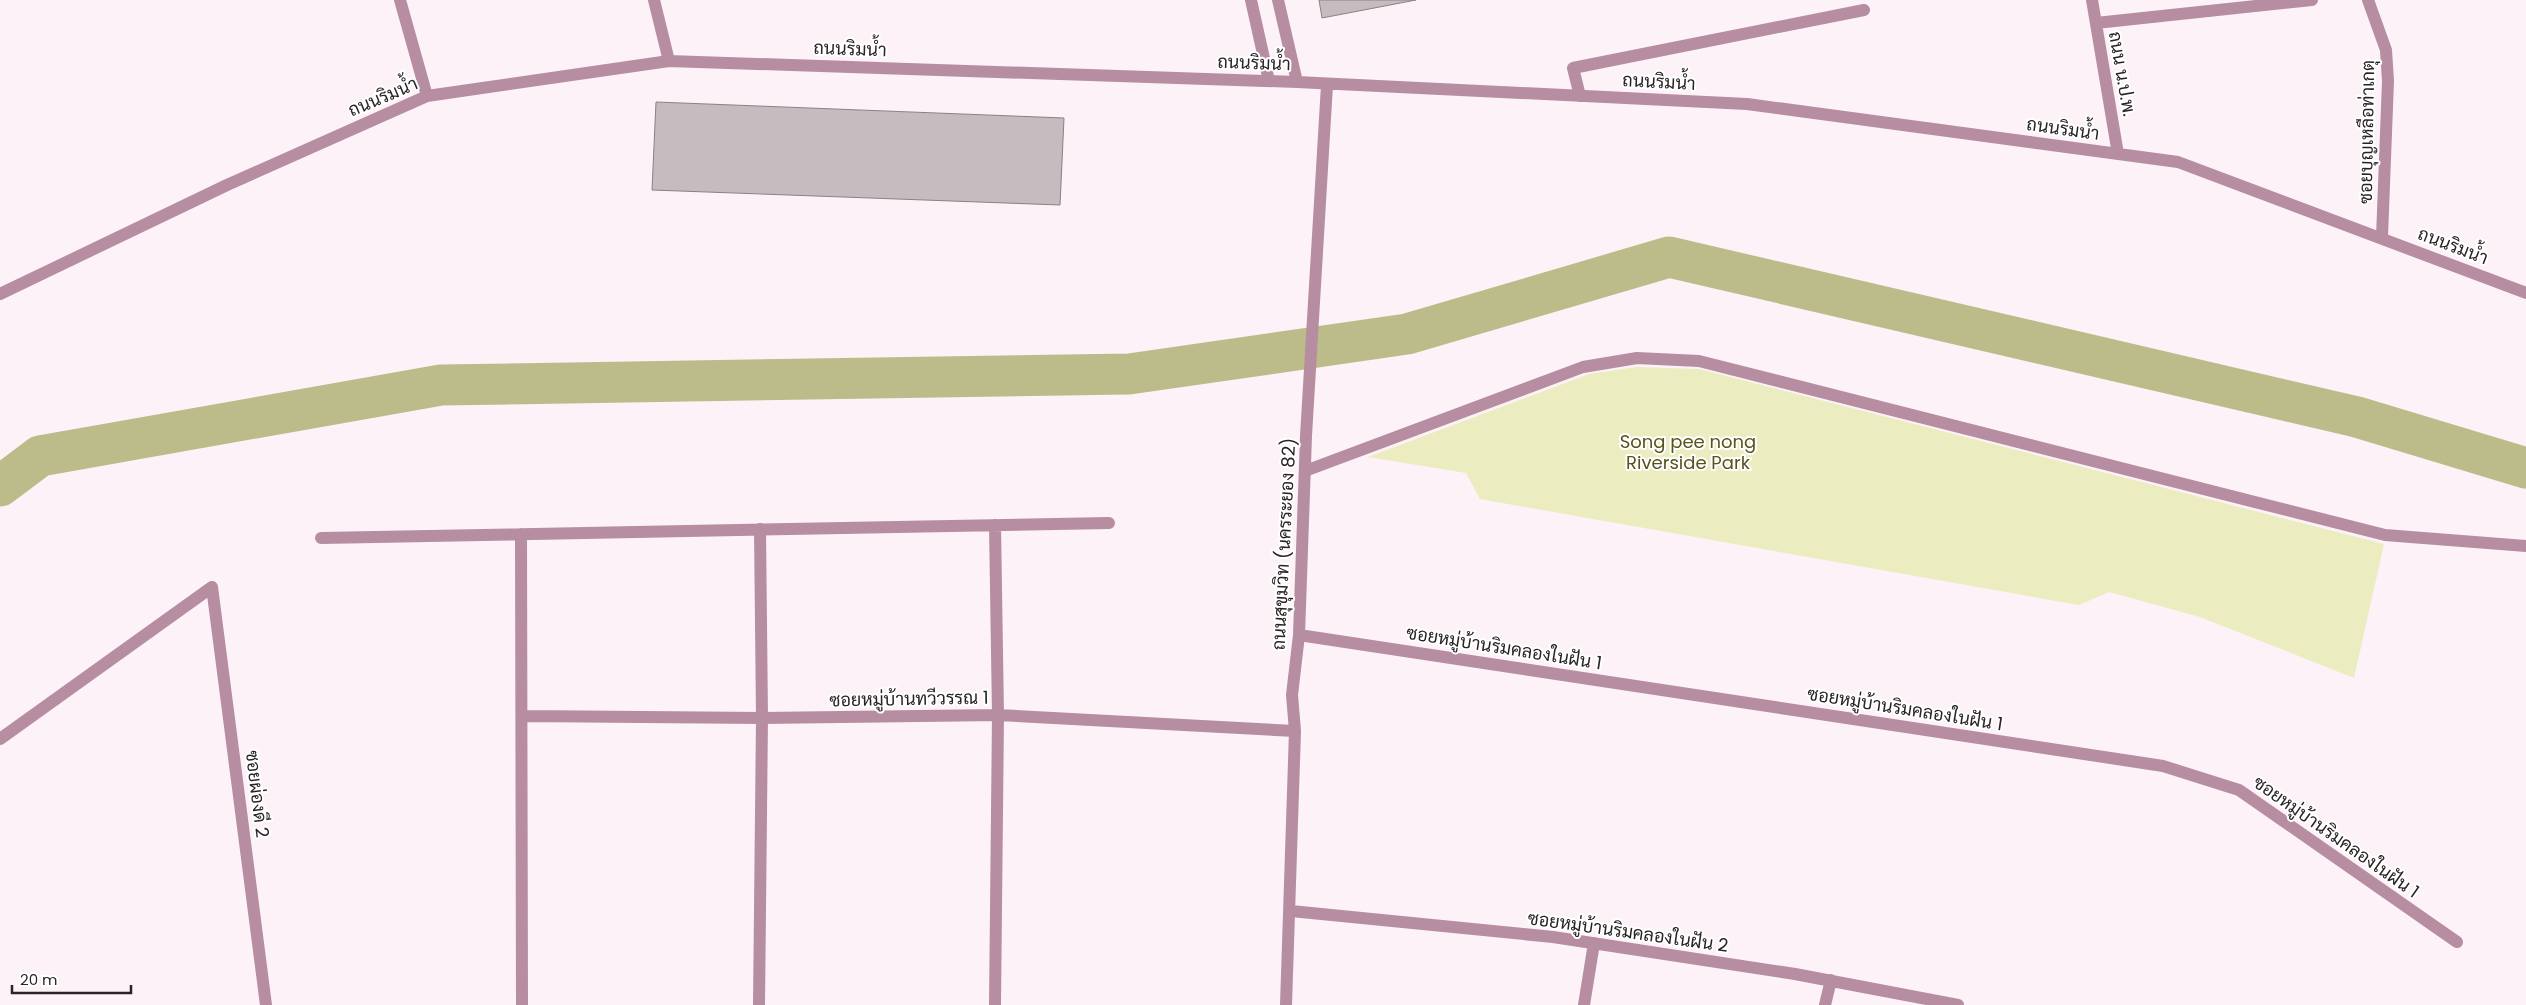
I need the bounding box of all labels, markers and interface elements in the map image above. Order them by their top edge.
street label: ถนน น.ป.พ. [2103,30,2142,118]
street label: ถนนริมน้ำ [813,32,887,62]
street label: ถนนริมน้ำ [1217,46,1291,76]
street label: ซอยบุญเหลือท่าเกตุ [2353,60,2380,204]
street label: ถนนริมน้ำ [1622,64,1696,96]
street label: ถนนริมน้ำ [343,68,421,122]
street label: ถนนริมน้ำ [2025,108,2102,146]
street label: ถนนริมน้ำ [2414,218,2493,270]
park label: Song pee nong Riverside Park [1620,429,1756,475]
street label: ถนนสุขุมวิท (นครระยอง 82) [1265,437,1302,651]
street label: ซอยหมู่บ้านริมคลองในฝัน 1 [1404,620,1604,676]
street label: ซอยหมู่บ้านริมคลองในฝัน 1 [1805,681,2005,737]
street label: ซอยหมู่บ้านทวีวรรณ 1 [829,685,989,713]
street label: ซอยผ่องดี 2 [240,749,275,839]
street label: ซอยหมู่บ้านริมคลองในฝัน 1 [2248,770,2424,904]
street label: ซอยหมู่บ้านริมคลองในฝัน 2 [1526,905,1730,959]
scale bar [12,962,131,994]
text: 20 m [20,969,58,990]

